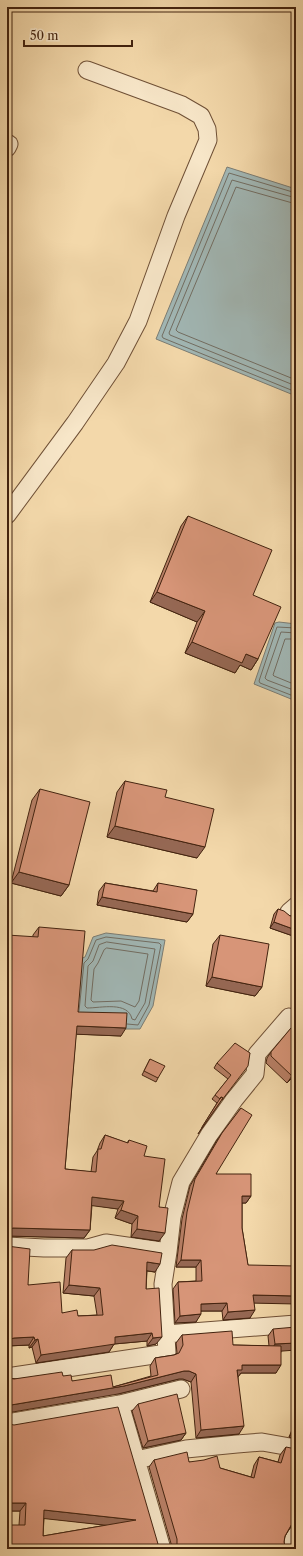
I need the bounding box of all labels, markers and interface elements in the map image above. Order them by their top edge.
scale bar [24,22,132,48]
text: 50 m [30,28,59,43]

